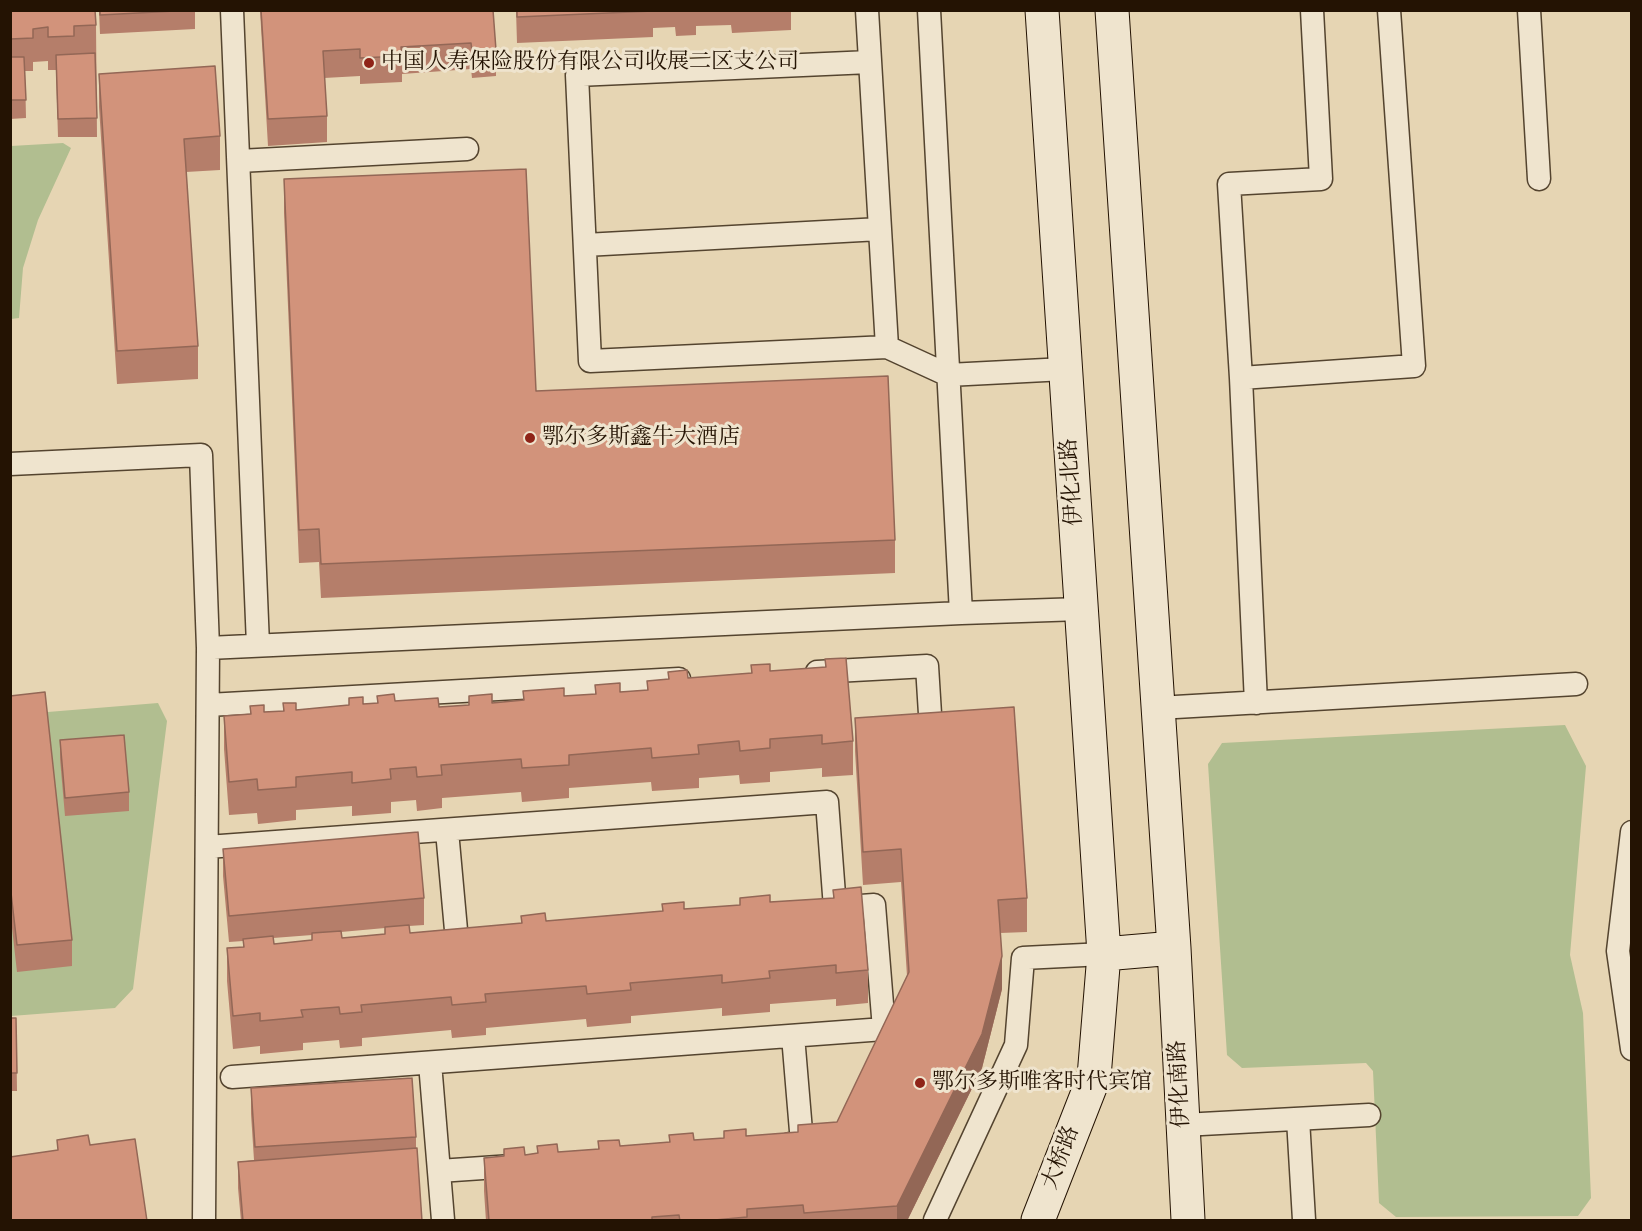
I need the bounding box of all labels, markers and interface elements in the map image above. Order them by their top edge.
place label: 中国人寿保险股份有限公司收展二区支公司 [381,50,799,76]
marker: 中国人寿保险股份有限公司收展二区支公司 [362,56,376,70]
place label: 鄂尔多斯鑫牛大酒店 [542,425,740,451]
marker: 鄂尔多斯鑫牛大酒店 [523,431,537,445]
street label: 伊化北路 [1057,437,1089,527]
street label: 伊化南路 [1166,1039,1196,1129]
place label: 鄂尔多斯唯客时代宾馆 [932,1070,1152,1096]
marker: 鄂尔多斯唯客时代宾馆 [913,1076,927,1090]
street label: 大桥路 [1038,1122,1086,1194]

